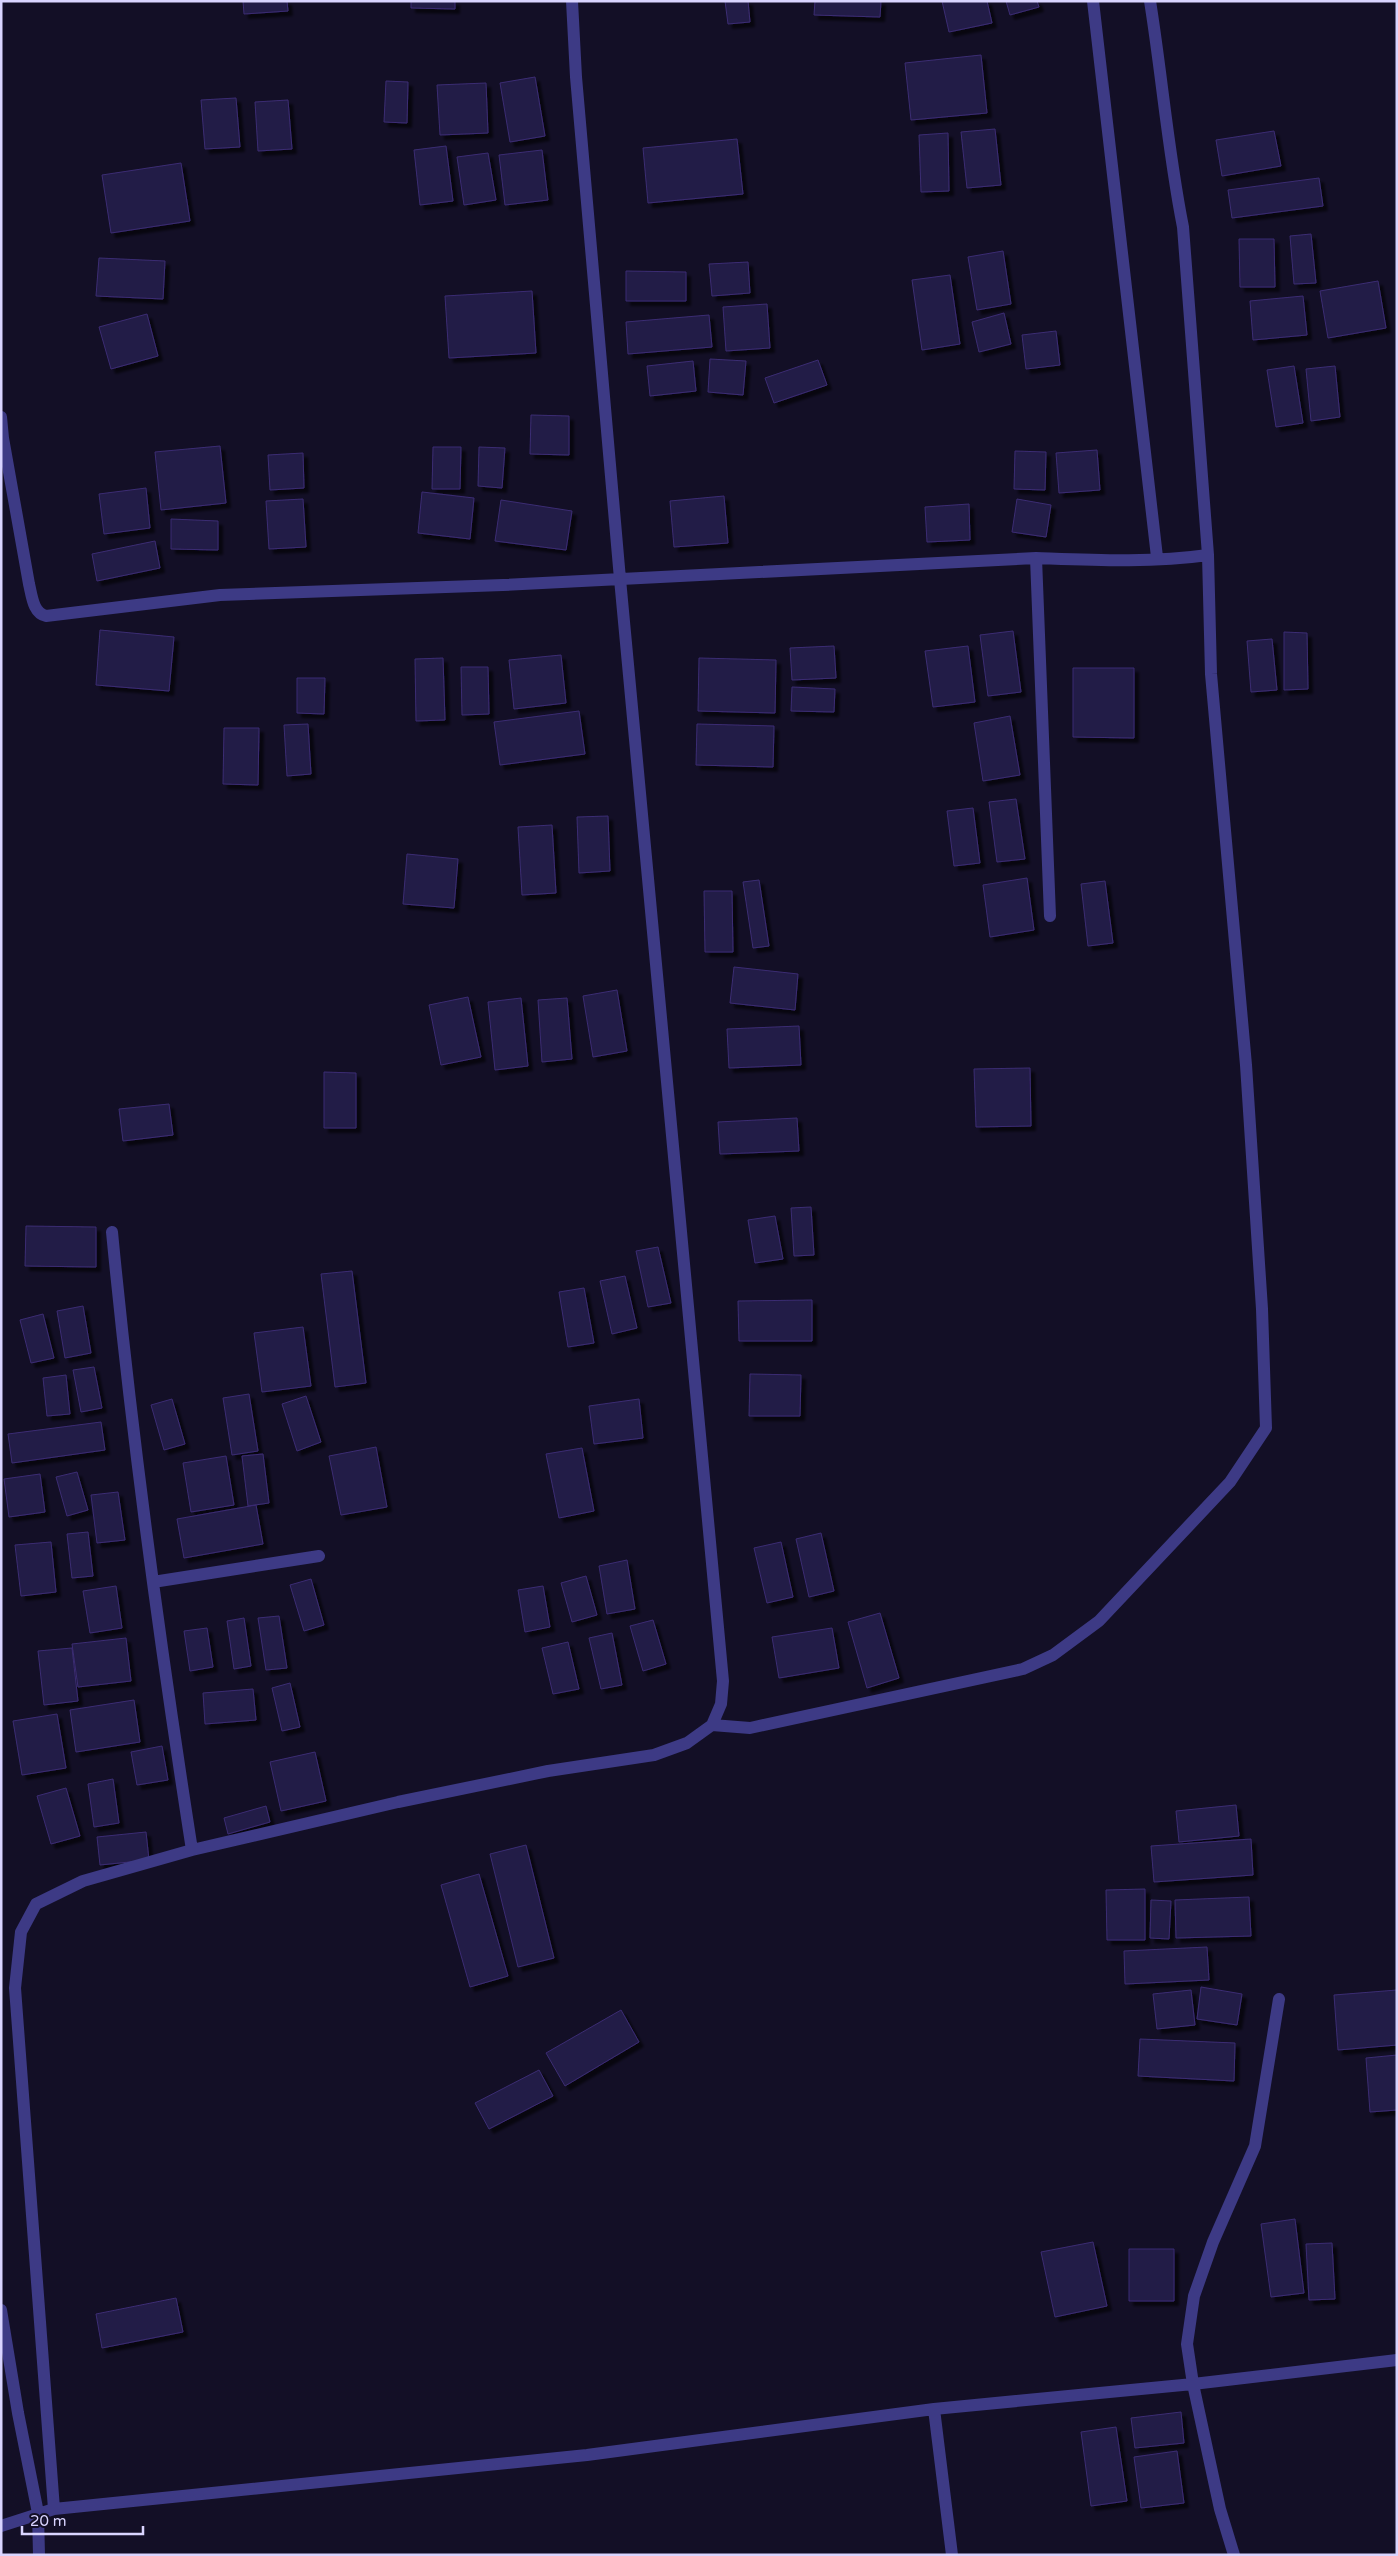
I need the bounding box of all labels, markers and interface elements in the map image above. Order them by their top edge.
scale bar [22,2504,144,2536]
text: 20 m [30,2512,67,2530]

